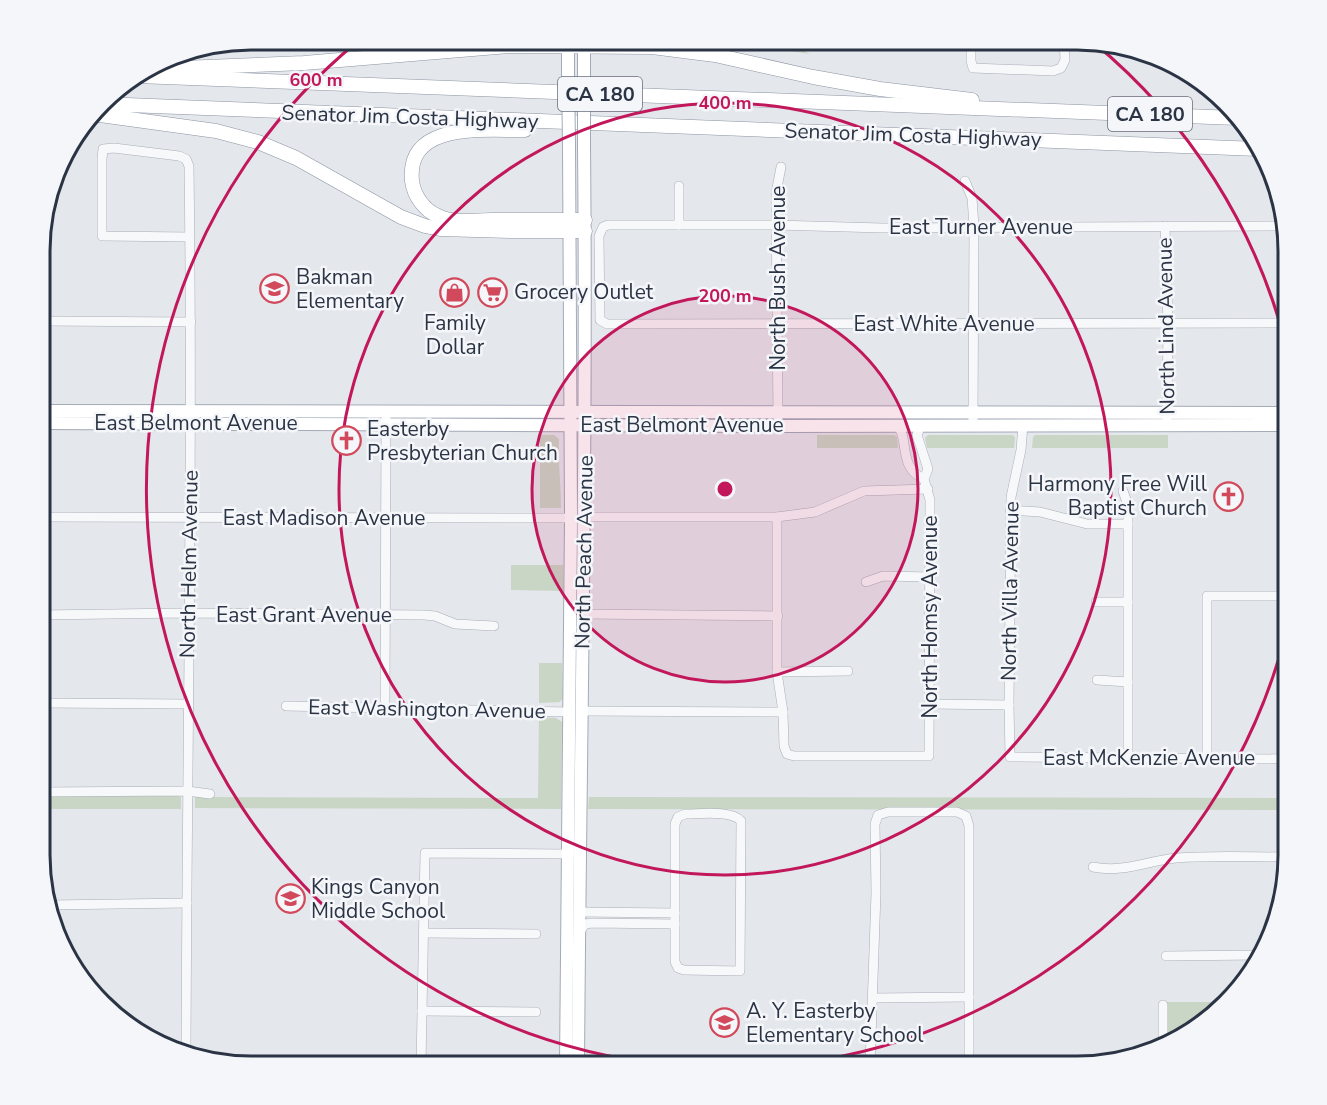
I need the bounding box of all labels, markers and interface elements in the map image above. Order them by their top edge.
text: 600 m [289,68,343,92]
road number: CA 180 [558,77,642,111]
text: 400 m [698,91,752,115]
road number: CA 180 [1108,97,1192,131]
street label: Senator Jim Costa Highway [281,99,539,135]
street label: Senator Jim Costa Highway [784,117,1042,153]
street label: North Bush Avenue [764,186,792,370]
street label: East Turner Avenue [889,213,1073,241]
street label: North Lind Avenue [1150,237,1182,415]
place label: Bakman Elementary [296,263,404,315]
school or university icon: Bakman Elementary [259,273,291,305]
shop icon: Family Dollar [439,276,471,308]
supermarket icon: Grocery Outlet [477,276,509,308]
place label: Grocery Outlet [514,278,654,306]
text: 200 m [698,284,752,308]
place label: Family Dollar [424,309,486,361]
street label: East White Avenue [853,310,1035,338]
street label: East Belmont Avenue [94,409,298,437]
street label: East Belmont Avenue [580,411,784,439]
place label: Easterby Presbyterian Church [367,415,558,467]
church icon: Easterby Presbyterian Church [330,425,362,457]
street label: North Peach Avenue [568,455,600,649]
street label: North Helm Avenue [173,470,205,658]
place label: Harmony Free Will Baptist Church [1028,470,1208,522]
centre of rings [715,479,735,499]
church icon: Harmony Free Will Baptist Church [1212,480,1244,512]
street label: North Villa Avenue [994,501,1026,681]
street label: East Madison Avenue [223,504,425,532]
street label: North Homsy Avenue [916,515,944,719]
street label: East Grant Avenue [216,601,392,629]
street label: East Washington Avenue [308,693,546,725]
street label: East McKenzie Avenue [1043,744,1255,772]
place label: Kings Canyon Middle School [311,873,446,925]
school or university icon: Kings Canyon Middle School [274,883,306,915]
place label: A. Y. Easterby Elementary School [746,997,924,1049]
school or university icon: A. Y. Easterby Elementary School [709,1007,741,1039]

